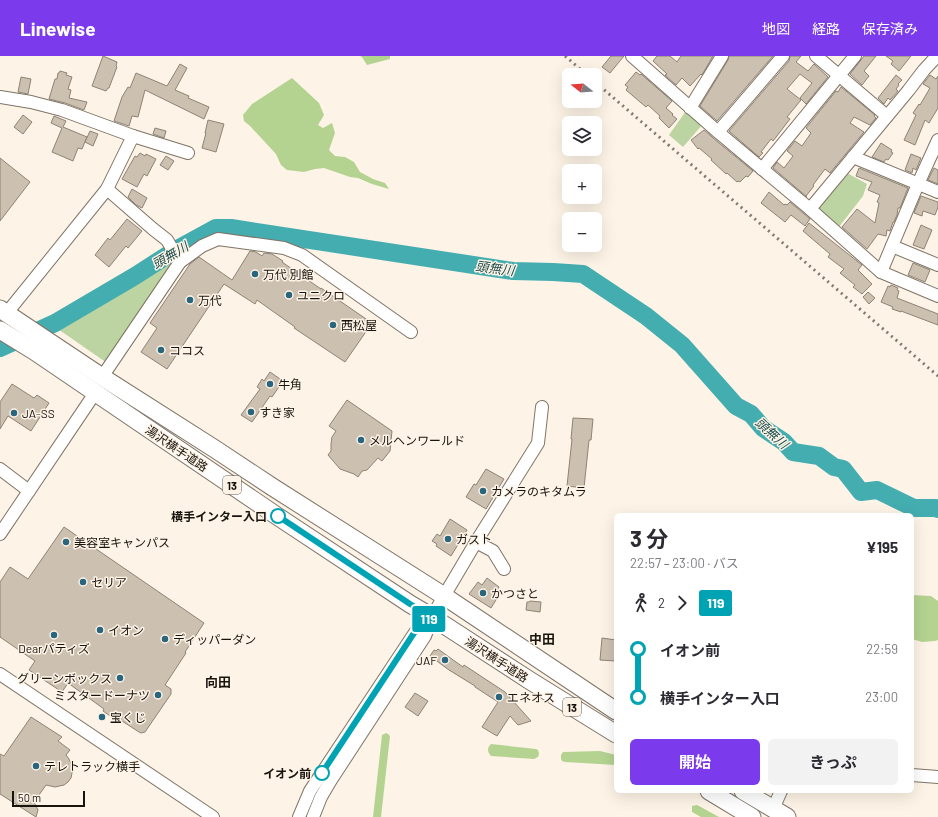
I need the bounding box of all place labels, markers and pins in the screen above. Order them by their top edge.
place label: 万代 別館 [263,267,313,281]
marker: 万代 別館 [250,269,260,279]
place label: ユニクロ [297,288,345,302]
marker: ユニクロ [284,290,294,300]
place label: 万代 [198,293,222,307]
marker: 万代 [185,295,195,305]
place label: 西松屋 [341,318,377,332]
marker: 西松屋 [328,320,338,330]
place label: ココス [169,343,205,357]
marker: ココス [156,345,166,355]
place label: 牛角 [278,377,302,391]
marker: 牛角 [265,379,275,389]
place label: すき家 [259,405,295,419]
place label: JA-SS [22,406,55,420]
marker: すき家 [246,407,256,417]
marker: JA-SS [9,408,19,418]
place label: メルヘンワールド [369,433,465,447]
marker: メルヘンワールド [356,435,366,445]
place label: カメラのキタムラ [491,484,586,498]
marker: カメラのキタムラ [478,486,488,496]
marker: 横手インター入口 [270,508,286,524]
place label: 横手インター入口 [171,509,267,523]
place label: ガスト [456,532,492,546]
marker: ガスト [443,534,453,544]
place label: 美容室キャンパス [74,535,170,549]
marker: 美容室キャンパス [61,537,71,547]
place label: セリア [91,575,127,589]
marker: セリア [78,577,88,587]
place label: かつさと [491,586,539,600]
marker: かつさと [478,588,488,598]
place label: イオン [108,623,144,637]
marker: イオン [95,625,105,635]
marker: Dearパティズ [49,630,59,640]
place label: ディッパーダン [173,632,256,646]
marker: ディッパーダン [160,634,170,644]
place label: Dearパティズ [18,641,90,655]
place label: JAF [416,653,437,667]
marker: JAF [440,655,450,665]
place label: グリーンボックス [17,671,112,685]
marker: グリーンボックス [115,673,125,683]
place label: ミスタードーナツ [54,688,150,702]
marker: ミスタードーナツ [153,690,163,700]
place label: エネオス [507,690,555,704]
marker: エネオス [494,692,504,702]
place label: 宝くじ [110,710,146,724]
marker: 宝くじ [97,712,107,722]
place label: テレトラック横手 [44,759,140,773]
marker: テレトラック横手 [31,761,41,771]
marker: イオン前 [314,765,330,781]
place label: イオン前 [263,766,311,780]

